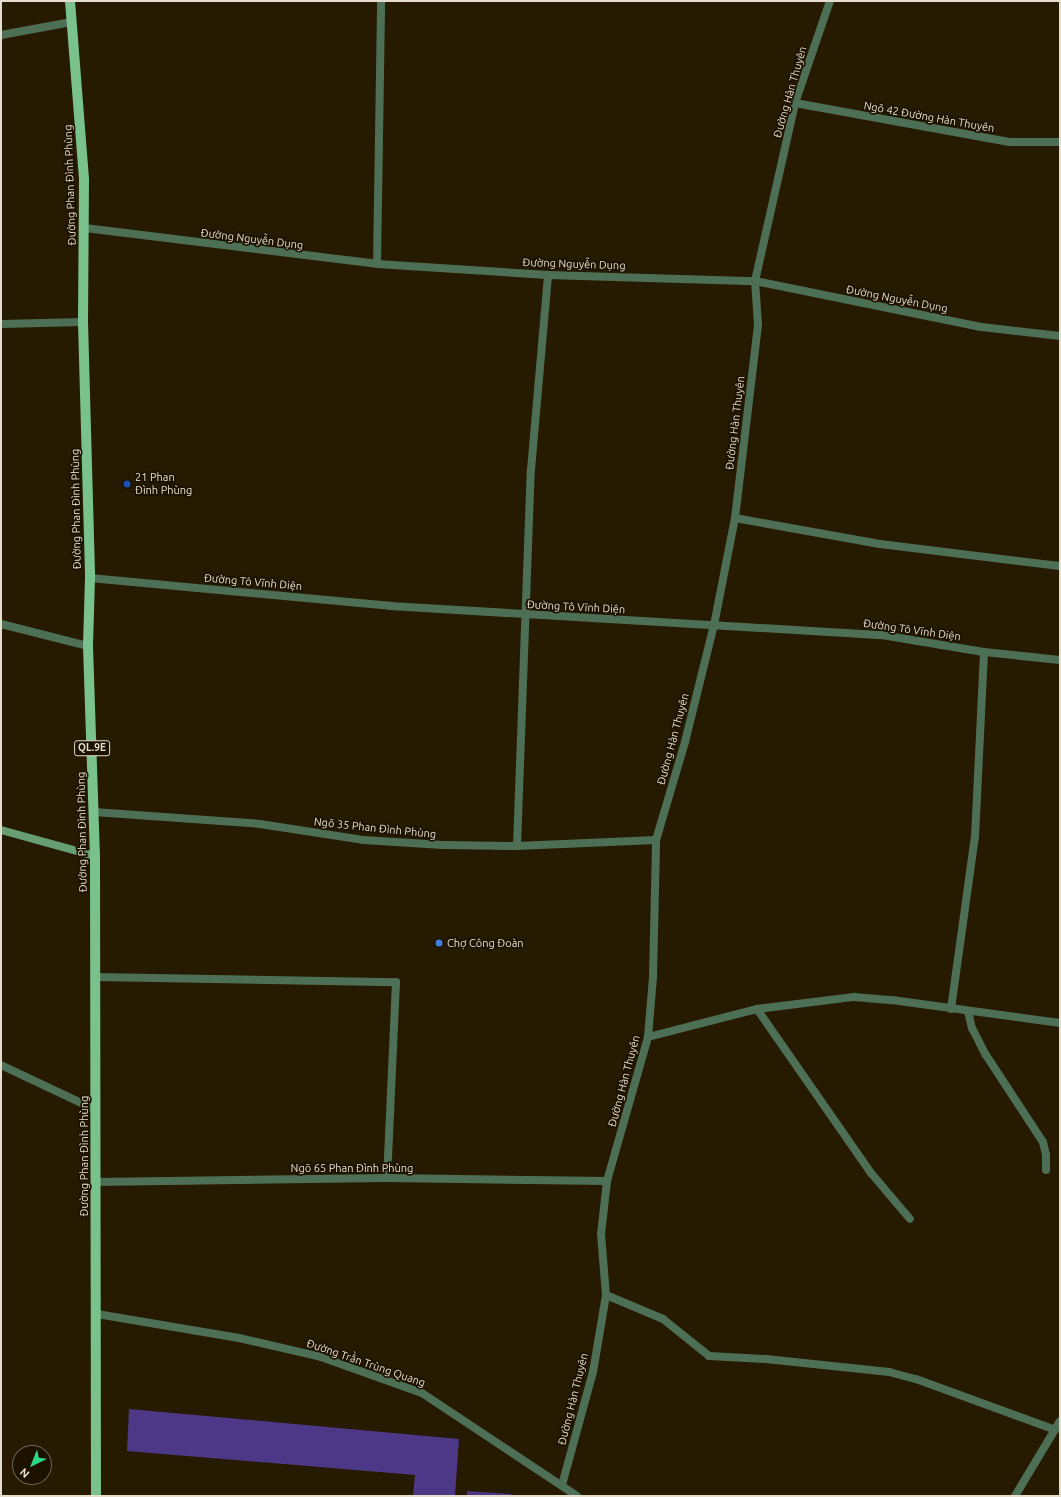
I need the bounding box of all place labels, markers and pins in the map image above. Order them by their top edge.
place label: 21 Phan Đình Phùng [135,471,192,497]
marker: 21 Phan Đình Phùng [122,479,132,489]
place label: Chợ Công Đoàn [447,936,524,950]
marker: Chợ Công Đoàn [434,938,444,948]

